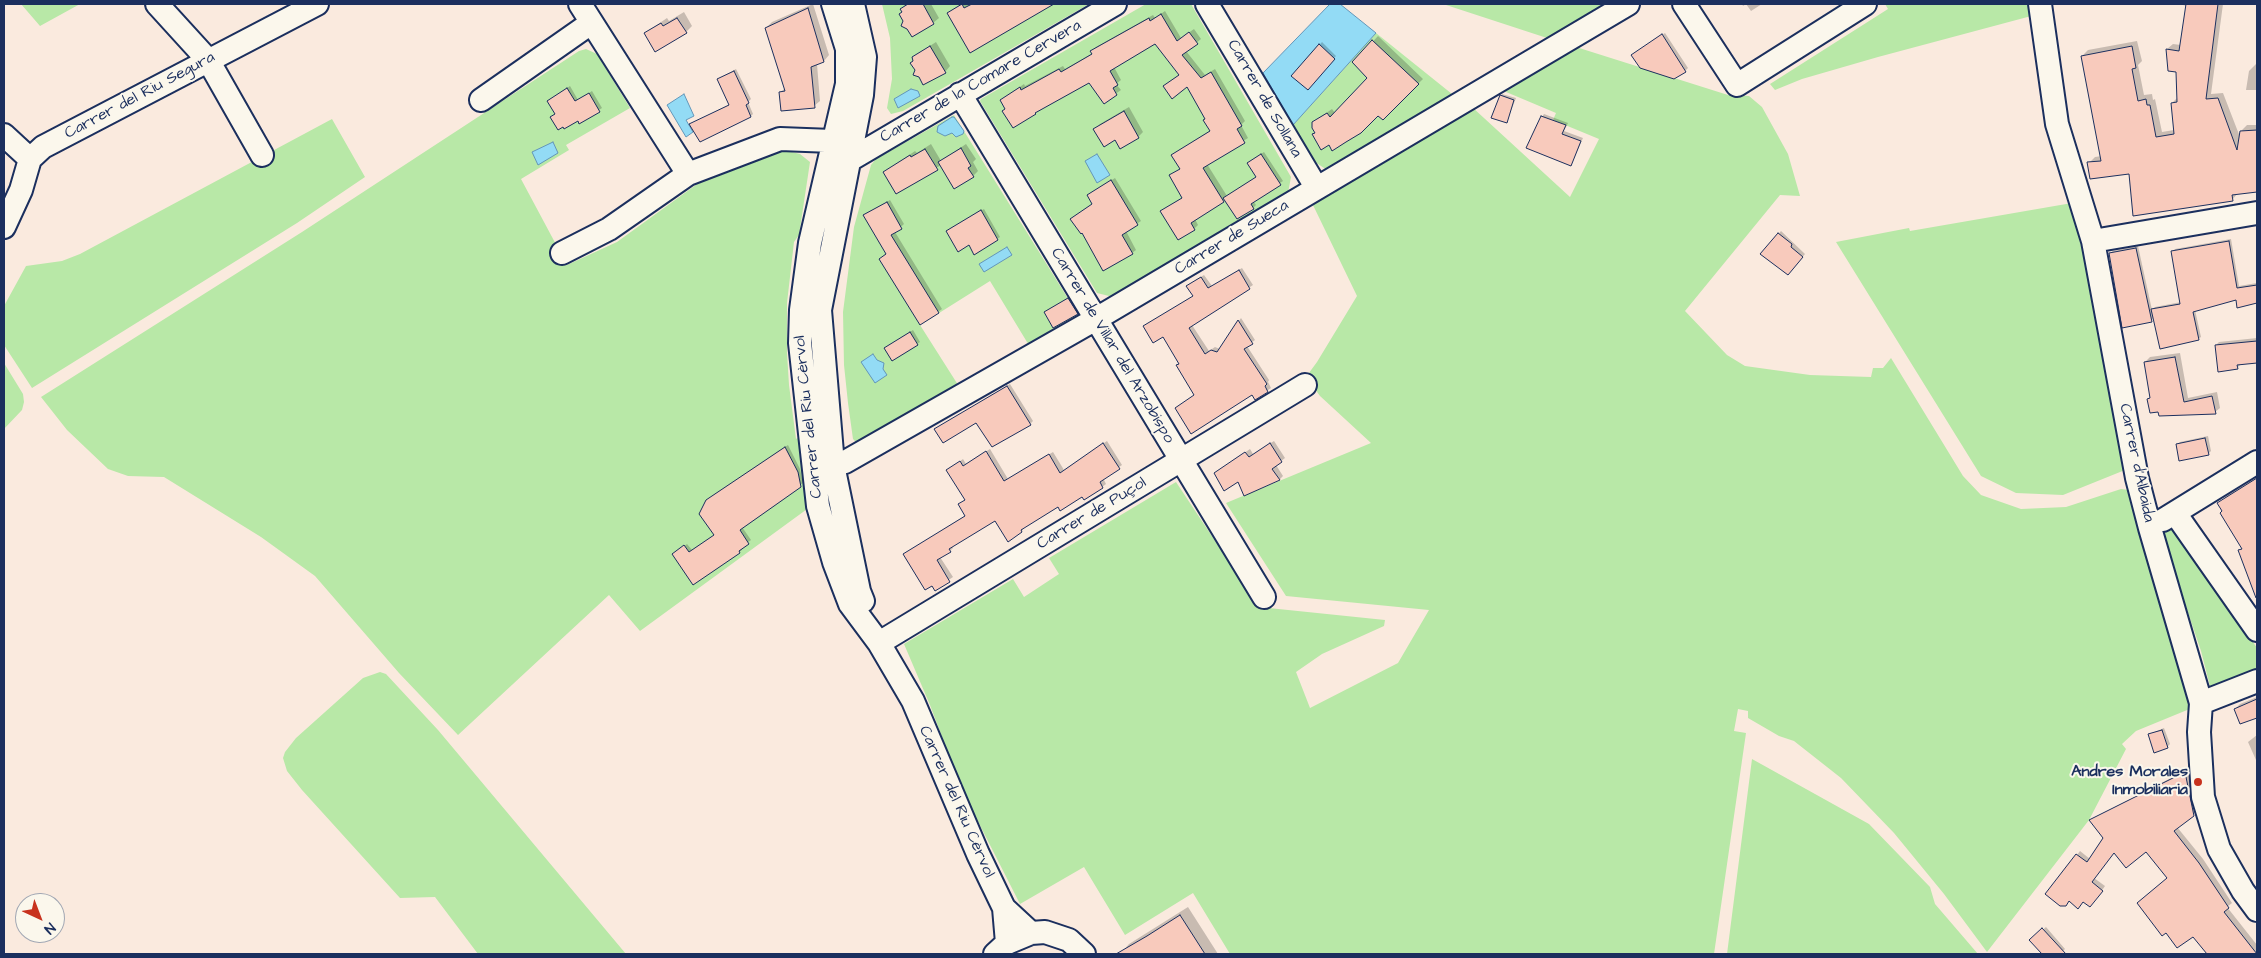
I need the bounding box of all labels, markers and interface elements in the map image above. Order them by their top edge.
street label: Carrer de la Comare Cervera [877,16,1085,148]
street label: Carrer de Sollana [1222,37,1306,161]
street label: Carrer del Riu Segura [62,48,218,144]
street label: Carrer de Sueca [1172,196,1292,280]
street label: Carrer de Villar del Arzobispo [1046,245,1178,447]
street label: Carrer del Riu Cèrvol [791,335,827,499]
street label: Carrer d'Albaida [2114,402,2158,524]
street label: Carrer de Puçol [1034,474,1150,554]
street label: Carrer del Riu Cèrvol [914,723,998,881]
place label: Andres Morales Inmobiliaria [2071,763,2188,801]
marker: Andres Morales Inmobiliaria [2192,776,2204,788]
north arrow [15,893,65,943]
text: N [40,918,60,939]

